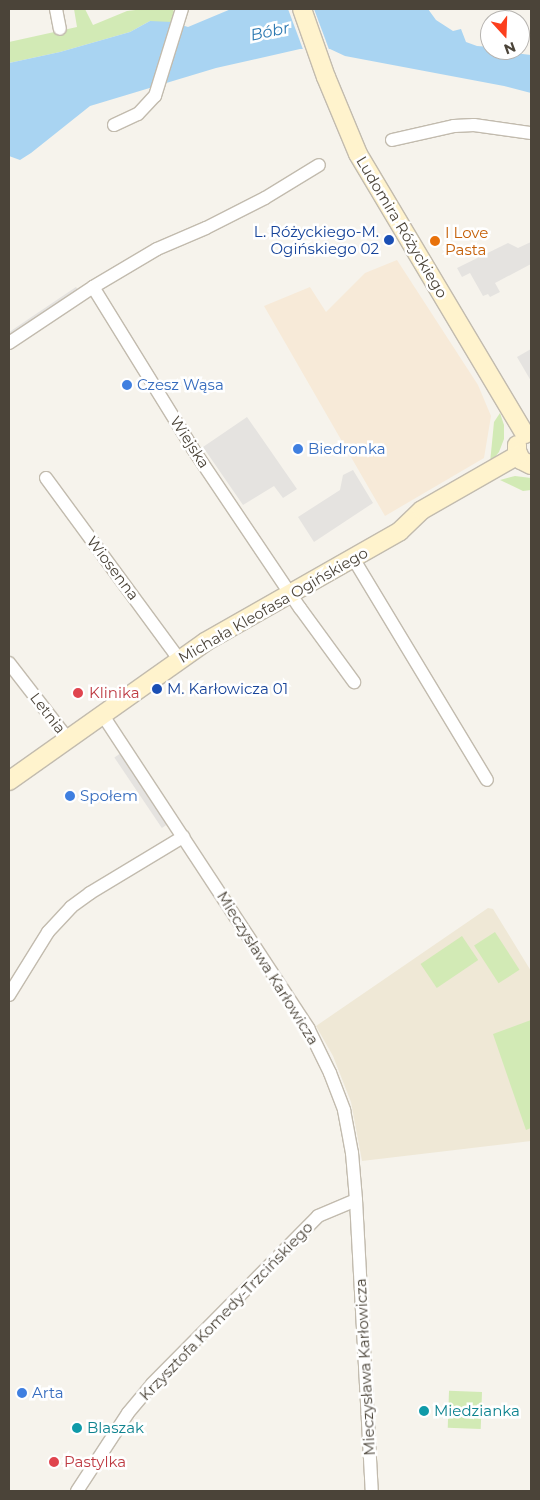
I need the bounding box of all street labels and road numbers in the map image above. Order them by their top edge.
street label: Ludomira Różyckiego [353,153,451,301]
street label: Wiejska [167,413,213,471]
street label: Wiosenna [83,532,143,604]
street label: Michała Kleofasa Ogińskiego [175,543,371,667]
street label: Letnia [26,689,70,737]
street label: Mieczysława Karłowicza [213,888,323,1048]
street label: Krzysztofa Komedy-Trzcińskiego [136,1218,316,1404]
street label: Mieczysława Karłowicza [351,1278,379,1456]

